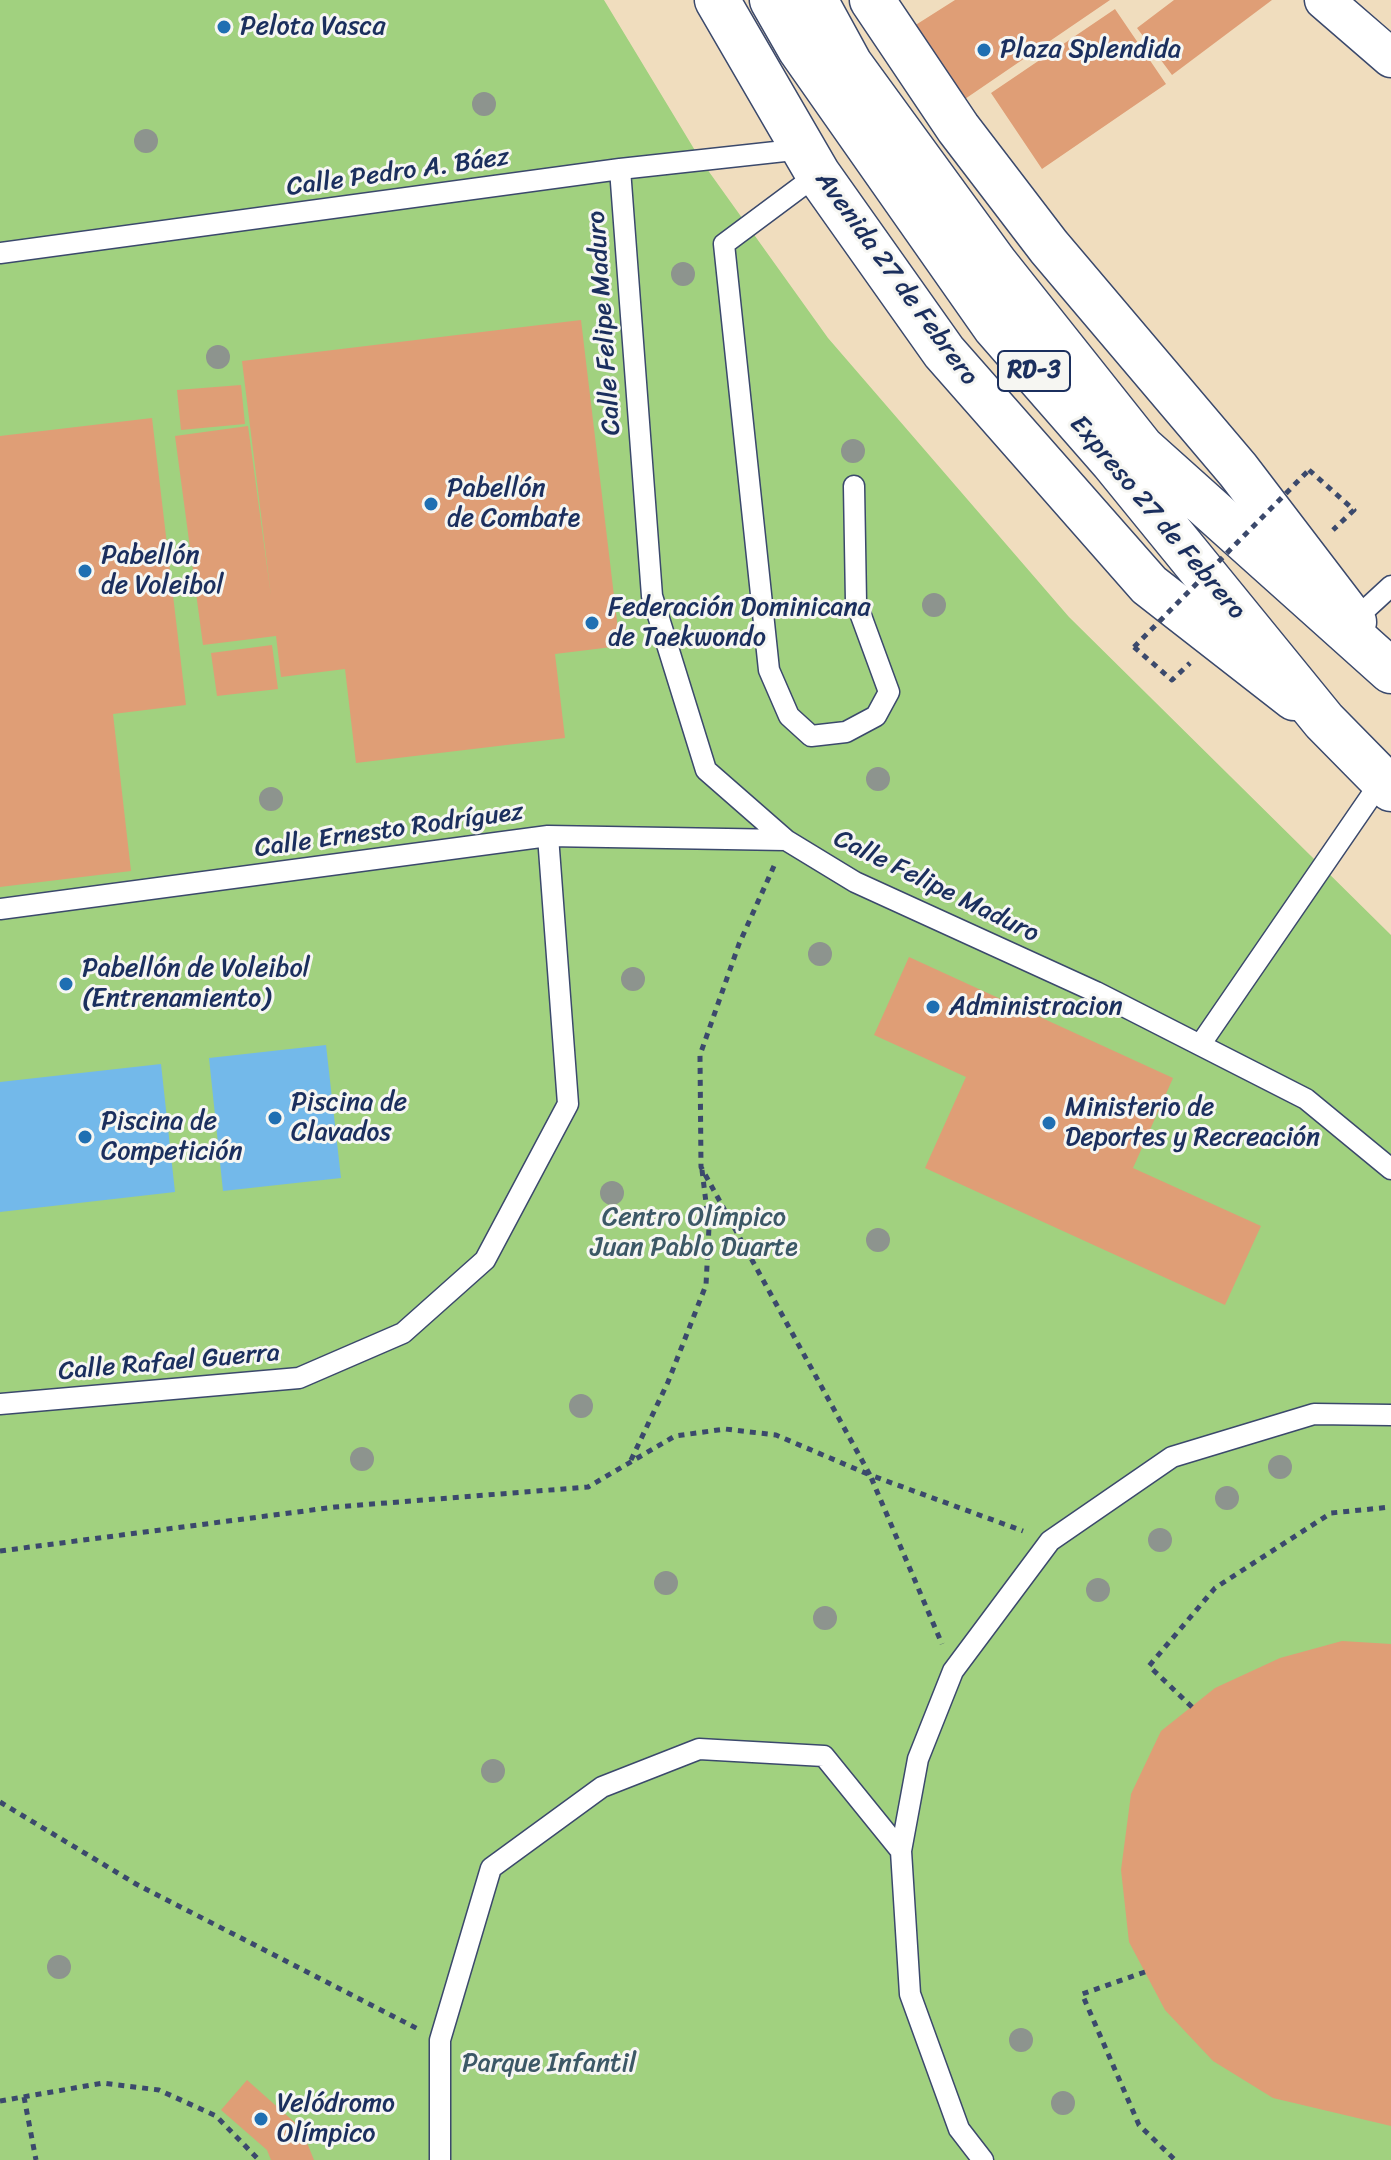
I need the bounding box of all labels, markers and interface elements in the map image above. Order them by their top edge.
place label: Pelota Vasca [240,11,386,43]
marker: Pelota Vasca [215,18,233,36]
place label: Plaza Splendida [1000,34,1181,66]
marker: Plaza Splendida [975,41,993,59]
street label: Calle Pedro A. Báez [285,142,511,204]
street label: Avenida 27 de Febrero [808,166,984,392]
street label: Calle Felipe Maduro [582,210,628,436]
road number: RD-3 [998,351,1070,391]
street label: Expreso 27 de Febrero [1062,409,1252,627]
place label: Pabellón de Combate [447,473,580,534]
marker: Pabellón de Combate [422,495,440,513]
place label: Pabellón de Voleibol [101,540,224,602]
marker: Pabellón de Voleibol [76,562,94,580]
place label: Federación Dominicana de Taekwondo [608,592,871,654]
marker: Federación Dominicana de Taekwondo [583,614,601,632]
street label: Calle Ernesto Rodríguez [253,797,525,865]
street label: Calle Felipe Maduro [828,824,1044,950]
place label: Pabellón de Voleibol (Entrenamiento) [82,953,310,1014]
marker: Pabellón de Voleibol (Entrenamiento) [57,975,75,993]
place label: Administracion [949,991,1123,1023]
marker: Administracion [924,998,942,1016]
place label: Piscina de Clavados [291,1087,407,1148]
place label: Ministerio de Deportes y Recreación [1065,1092,1320,1154]
place label: Piscina de Competición [101,1106,243,1168]
marker: Piscina de Clavados [266,1109,284,1127]
marker: Ministerio de Deportes y Recreación [1040,1114,1058,1132]
marker: Piscina de Competición [76,1128,94,1146]
park label: Centro Olímpico Juan Pablo Duarte [590,1202,798,1264]
street label: Calle Rafael Guerra [57,1338,281,1388]
park label: Parque Infantil [462,2048,636,2080]
place label: Velódromo Olímpico [277,2088,395,2150]
marker: Velódromo Olímpico [252,2110,270,2128]

